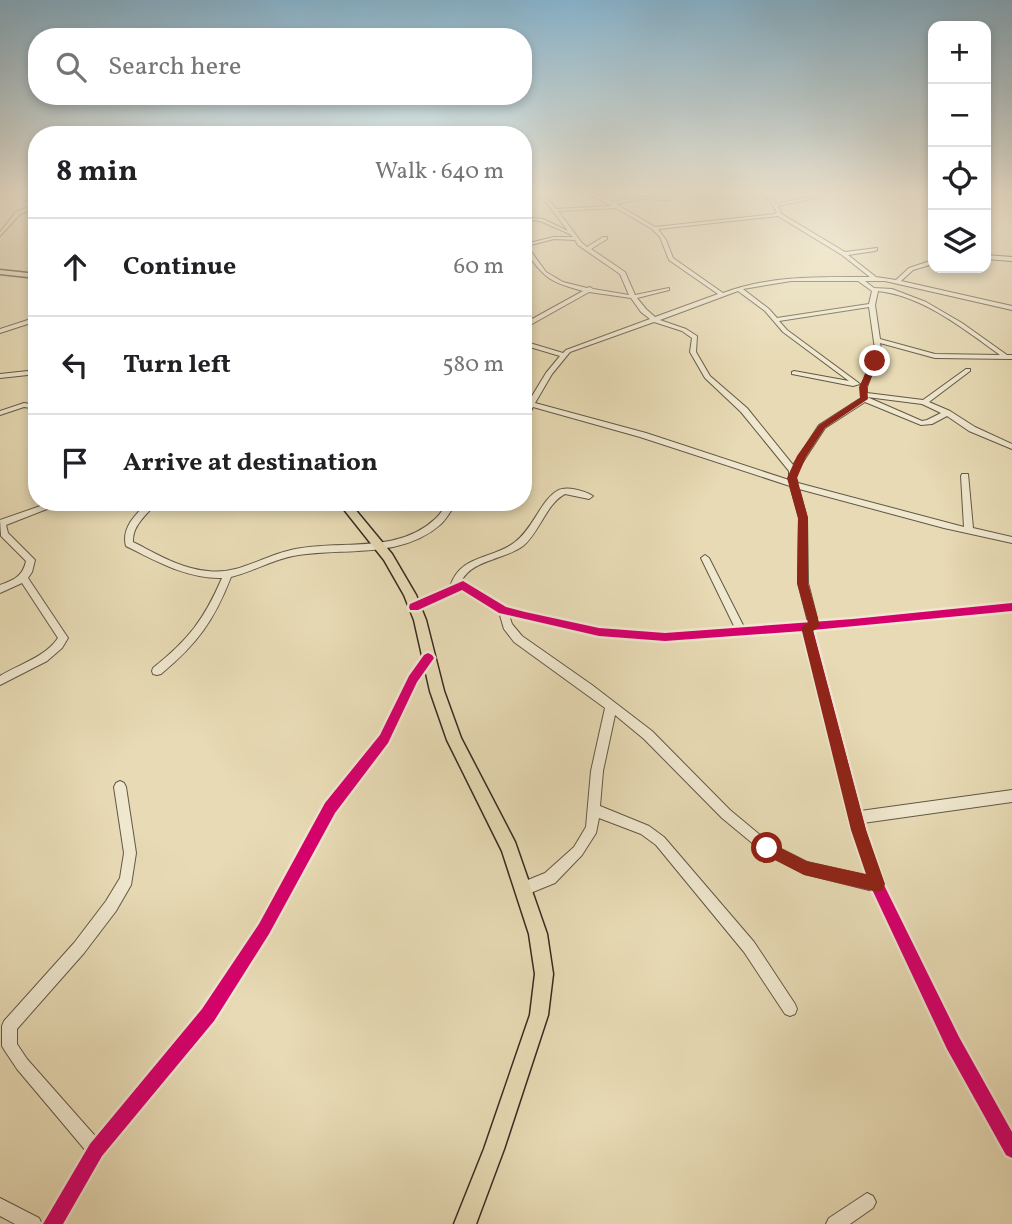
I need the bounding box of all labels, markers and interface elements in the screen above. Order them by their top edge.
map controls [928,21,991,273]
button: + [928,21,991,84]
search box [28,28,532,105]
icon: search [52,48,90,86]
text: Search here [108,49,241,85]
button: − [928,84,991,147]
button: locate [928,147,991,210]
text: 8 min [56,151,138,193]
text: Walk · 640 m [375,156,504,188]
button: layers [928,210,991,273]
icon: ahead [56,248,94,286]
text: Continue [123,249,236,285]
text: 60 m [454,251,504,283]
route end [859,345,890,376]
icon: left [56,346,94,384]
text: Turn left [123,347,231,383]
text: 580 m [442,349,504,381]
icon: arrive [56,444,94,482]
text: Arrive at destination [123,445,378,481]
route start [751,832,782,863]

